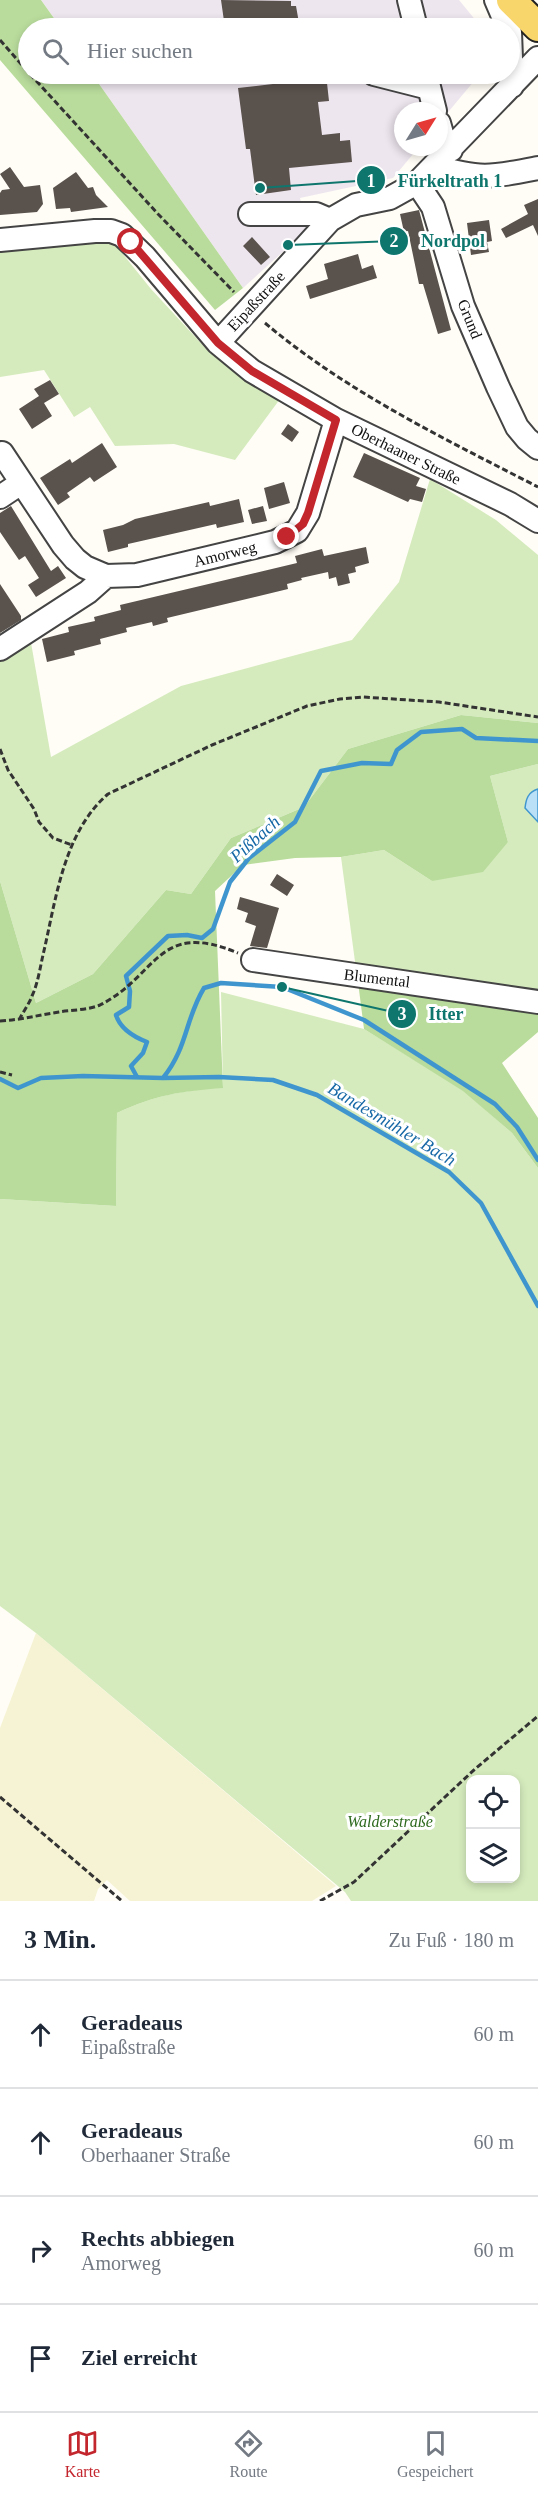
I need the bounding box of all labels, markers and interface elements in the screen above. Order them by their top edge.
search box [18,18,520,84]
icon: search [39,35,72,68]
text: Hier suchen [87,38,193,63]
north arrow [394,102,448,156]
callout: Fürkeltrath 1 [356,162,514,198]
text: 1 [367,171,376,191]
text: Fürkeltrath 1 [398,171,502,191]
callout: Nordpol [379,223,497,259]
route start [117,228,143,254]
text: 2 [390,231,399,251]
text: Nordpol [421,231,485,251]
street label: Eipaßstraße [224,268,289,335]
street label: Grund [454,297,486,341]
street label: Oberhaaner Straße [349,420,463,488]
route end [273,523,299,549]
street label: Amorweg [192,538,258,571]
water label: Pißbach [225,811,284,867]
street label: Blumental [343,966,412,991]
callout: Itter [387,996,476,1032]
text: 3 [398,1004,407,1024]
text: Itter [429,1004,463,1024]
water label: Bandesmühler Bach [325,1078,459,1170]
map controls [466,1775,520,1883]
button: locate [466,1775,520,1829]
park label: Walderstraße [347,1813,433,1830]
button: layers [466,1829,520,1883]
text: 3 Min. [24,1925,96,1954]
text: Zu Fuß · 180 m [388,1929,514,1951]
text: Geradeaus [81,2010,182,2035]
icon: ahead [24,2018,57,2051]
text: 60 m [473,2023,514,2045]
text: Eipaßstraße [81,2036,175,2058]
text: Geradeaus [81,2118,182,2143]
icon: ahead [24,2126,57,2159]
text: 60 m [473,2131,514,2153]
text: Oberhaaner Straße [81,2144,230,2166]
text: Rechts abbiegen [81,2226,234,2251]
icon: right [24,2234,57,2267]
text: 60 m [473,2239,514,2261]
text: Amorweg [81,2252,161,2274]
icon: arrive [24,2342,57,2375]
text: Ziel erreicht [81,2345,197,2370]
tab: Karte [65,2427,100,2481]
tab: Route [229,2427,268,2481]
tab: Gespeichert [397,2427,473,2481]

